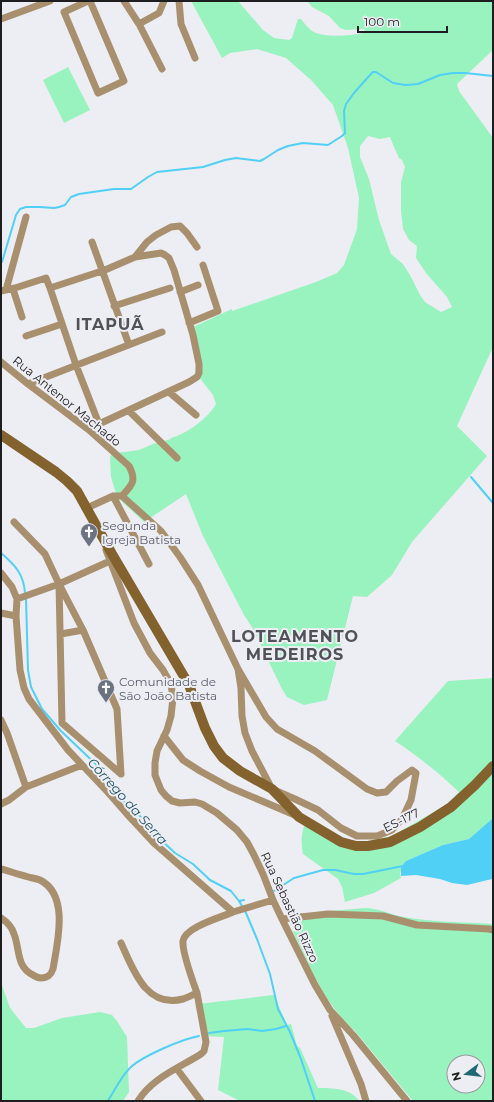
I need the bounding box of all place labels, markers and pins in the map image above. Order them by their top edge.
place label: Segunda Igreja Batista [102,518,181,547]
church icon: Segunda Igreja Batista [79,522,99,547]
place label: Comunidade de São João Batista [119,674,217,703]
church icon: Comunidade de São João Batista [96,678,116,703]

